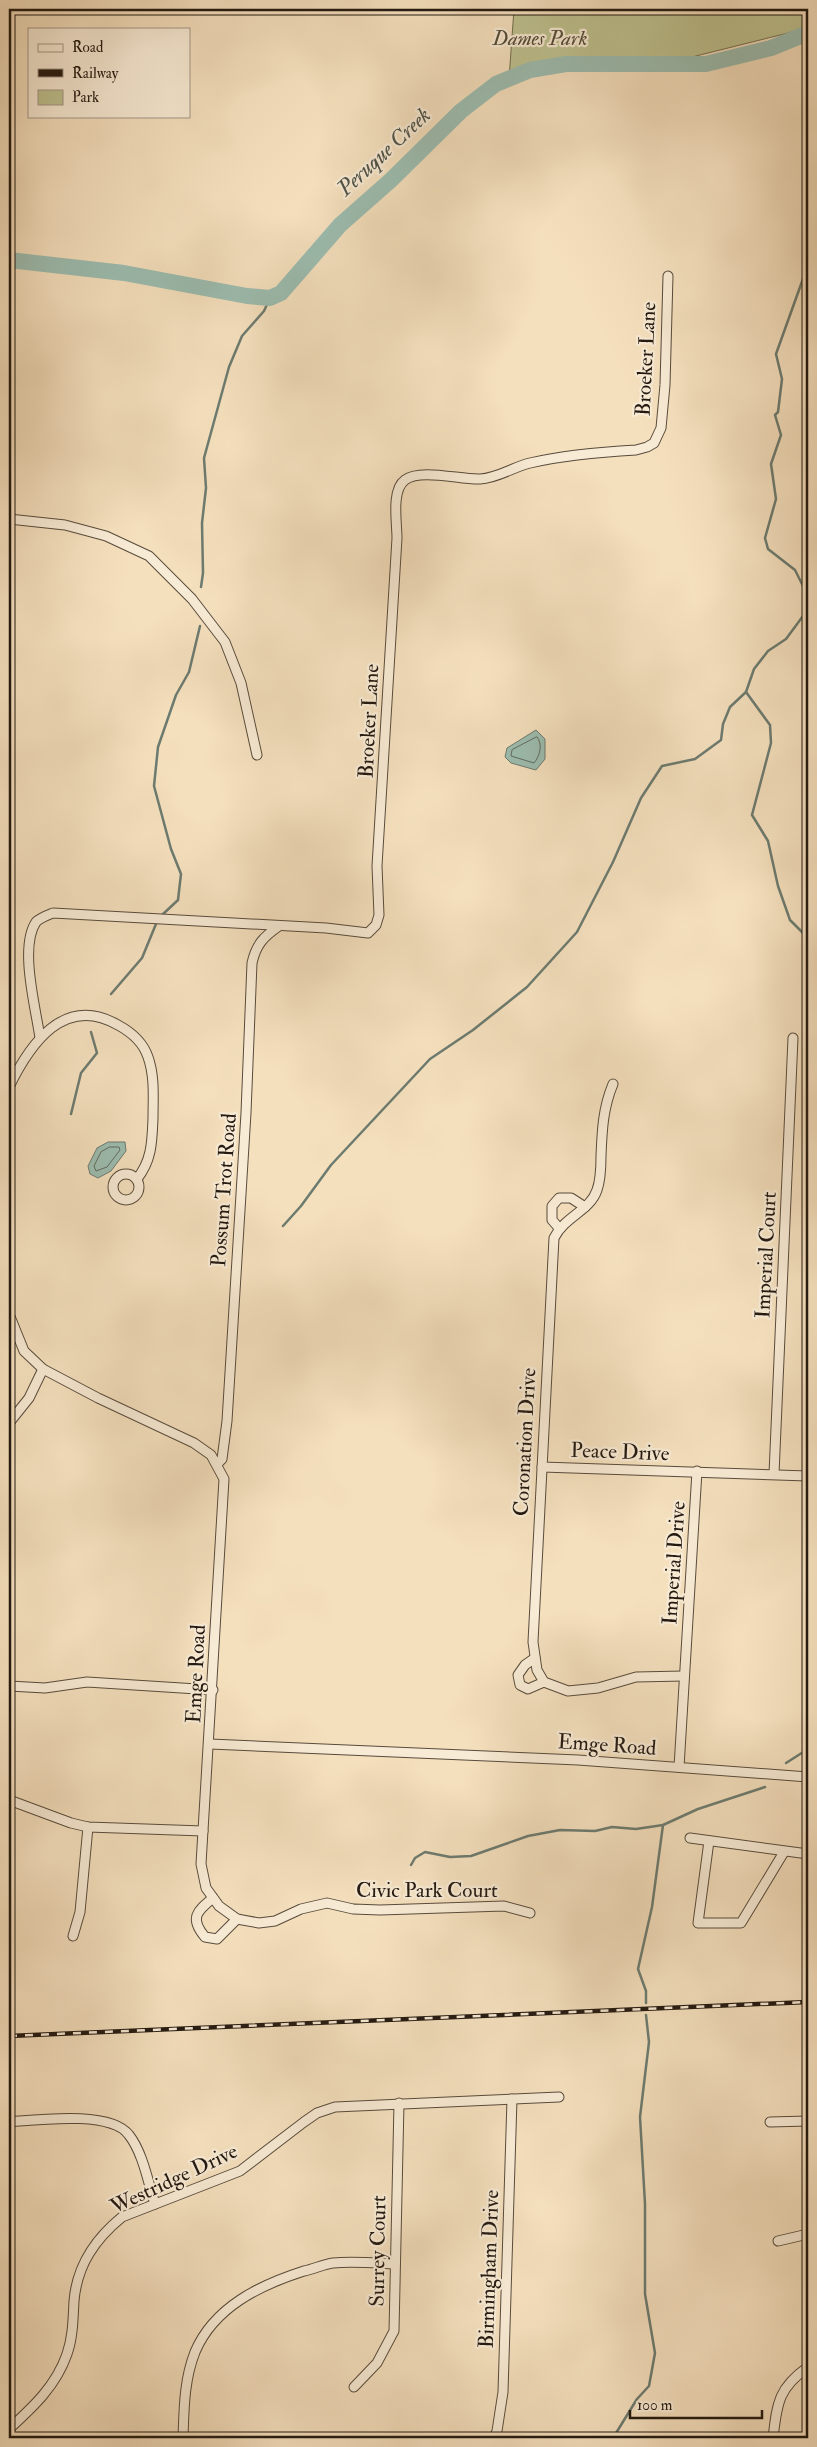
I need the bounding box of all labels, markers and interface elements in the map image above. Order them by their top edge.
park label: Dames Park [492,25,587,52]
legend [28,28,190,118]
text: Road [72,38,104,57]
text: Railway [72,64,119,83]
text: Park [72,88,99,107]
water label: Peruque Creek [331,102,437,203]
street label: Broeker Lane [630,301,662,417]
street label: Broeker Lane [353,663,385,779]
street label: Possum Trot Road [205,1112,243,1268]
street label: Imperial Court [749,1191,783,1319]
street label: Coronation Drive [508,1367,542,1517]
street label: Peace Drive [570,1437,670,1467]
street label: Imperial Drive [656,1500,692,1626]
street label: Emge Road [180,1623,212,1724]
street label: Emge Road [557,1728,658,1762]
street label: Civic Park Court [356,1877,498,1904]
street label: Westridge Drive [105,2138,242,2221]
street label: Birmingham Drive [473,2189,505,2349]
street label: Surrey Court [364,2195,392,2307]
scale bar [630,2387,762,2419]
text: 100 m [637,2396,673,2415]

